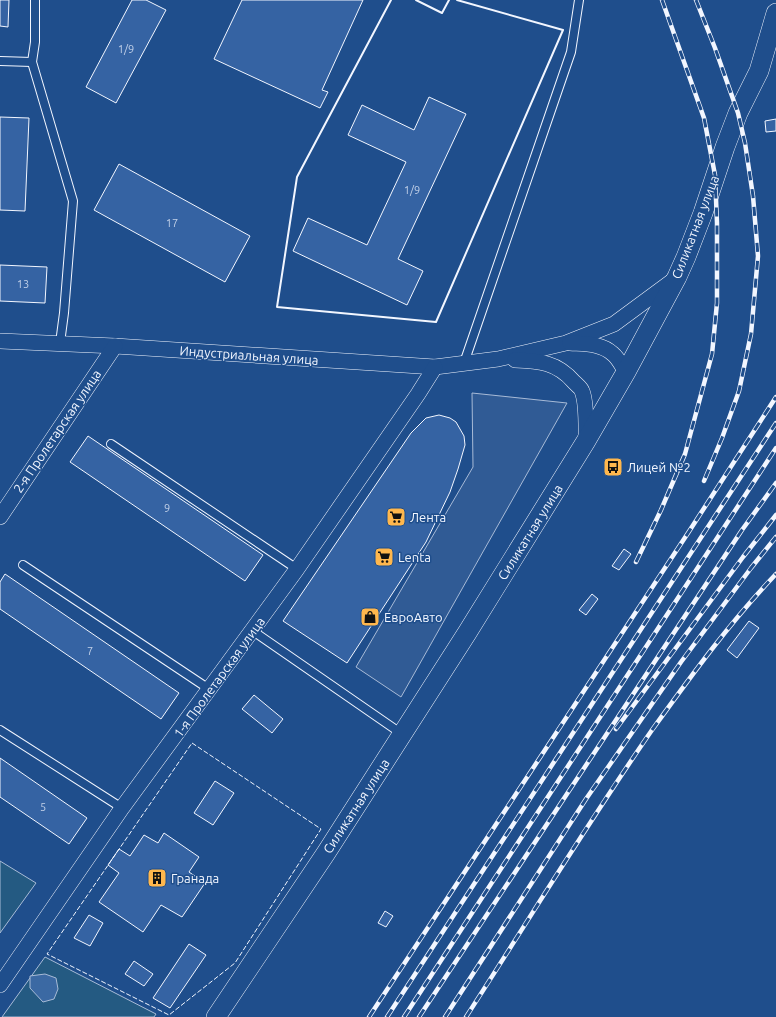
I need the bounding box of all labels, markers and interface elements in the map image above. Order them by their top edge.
house number: 1/9 [118,43,134,55]
street label: Силикатная улица [669,173,721,281]
house number: 1/9 [404,184,420,196]
house number: 17 [166,217,178,229]
house number: 13 [17,278,29,290]
street label: Индустриальная улица [179,343,319,367]
street label: 2-я Пролетарская улица [11,367,103,495]
bus stop icon: Лицей №2 [602,456,624,478]
place label: Лицей №2 [627,460,691,474]
street label: Силикатная улица [495,482,565,582]
house number: 9 [164,502,170,514]
supermarket icon: Лента [385,506,407,528]
place label: Лента [410,510,446,524]
supermarket icon: Lenta [373,546,395,568]
place label: Lenta [398,550,431,564]
shop icon: ЕвроАвто [359,606,381,628]
place label: ЕвроАвто [384,610,443,624]
street label: 1-я Пролетарская улица [171,614,267,740]
house number: 7 [87,645,93,657]
street label: Силикатная улица [320,756,392,856]
house number: 5 [40,801,46,813]
building icon: Гранада [146,867,168,889]
place label: Гранада [171,871,219,885]

